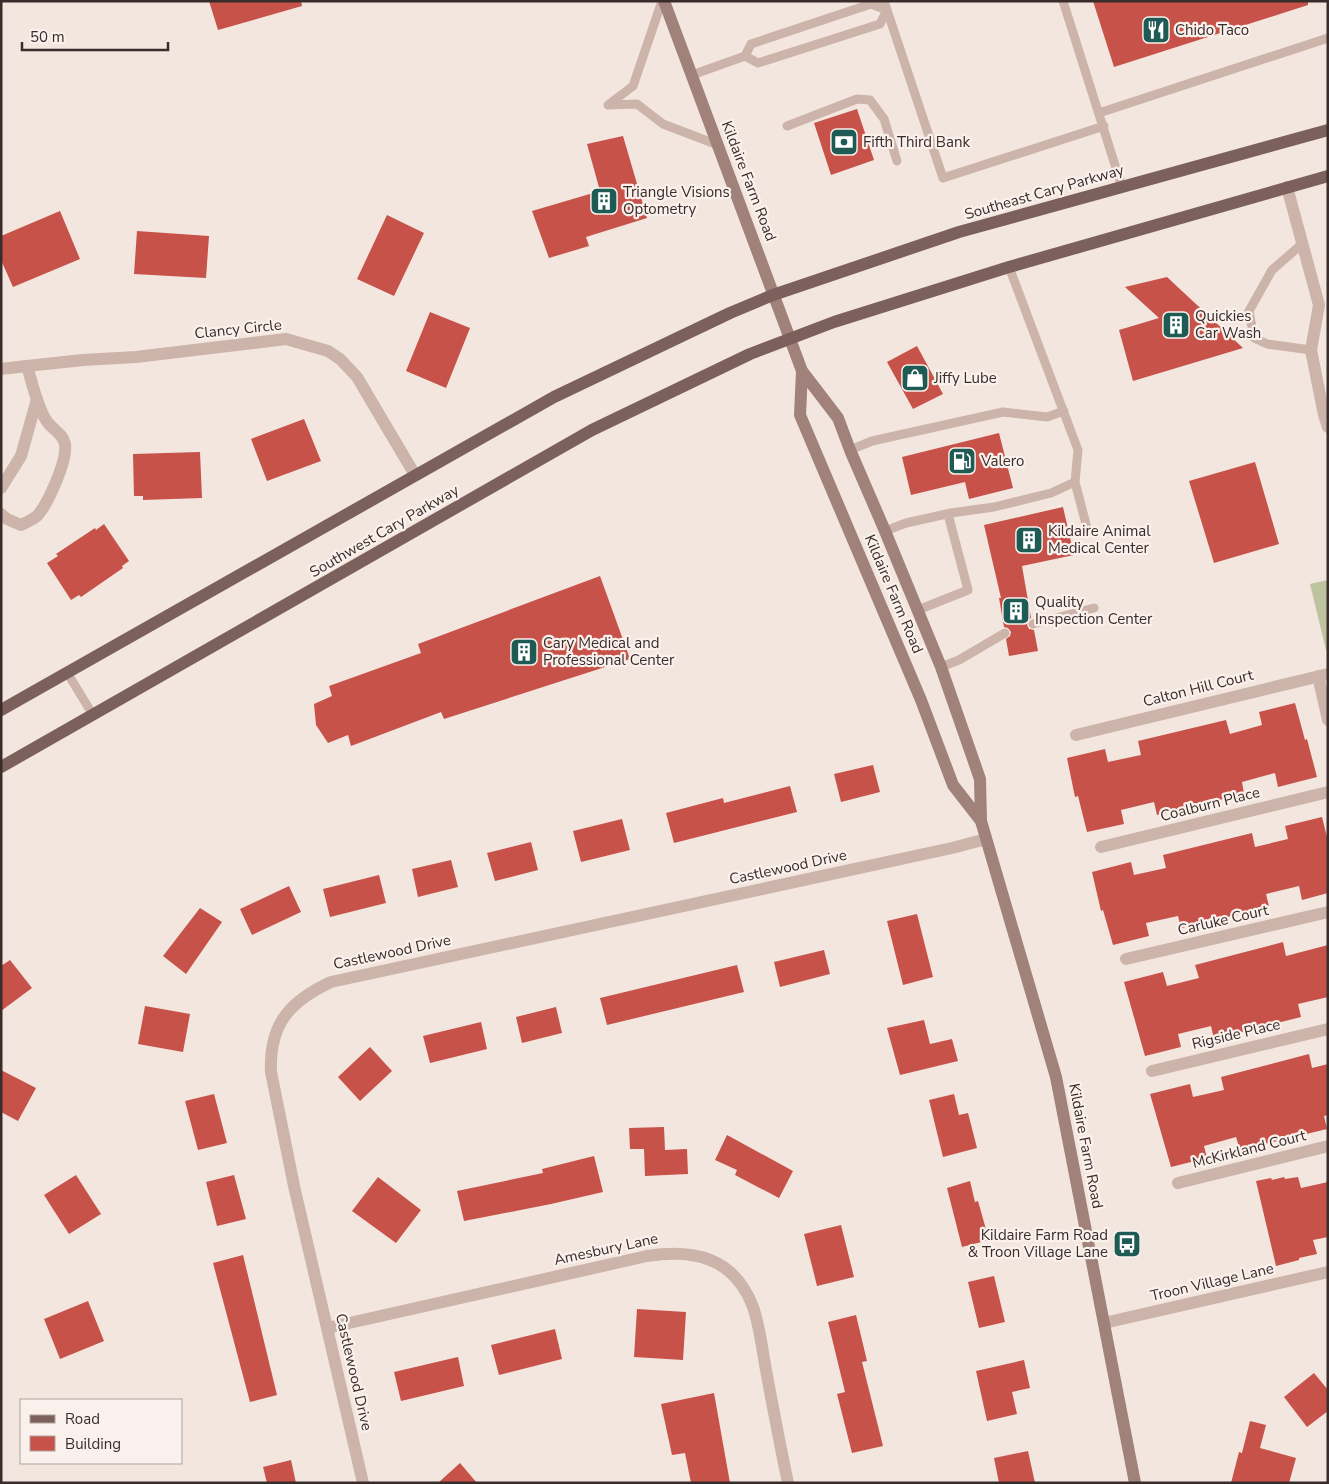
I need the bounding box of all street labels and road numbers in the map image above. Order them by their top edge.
street label: Kildaire Farm Road [717,118,781,244]
street label: Southeast Cary Parkway [962,160,1126,224]
street label: Clancy Circle [193,314,283,344]
street label: Southwest Cary Parkway [306,480,463,582]
street label: Kildaire Farm Road [860,531,928,657]
street label: Calton Hill Court [1141,664,1256,711]
street label: Coalburn Place [1158,782,1262,826]
street label: Castlewood Drive [727,845,849,889]
street label: Carluke Court [1176,900,1271,940]
street label: Castlewood Drive [331,930,453,974]
street label: Rigside Place [1190,1014,1282,1054]
street label: Kildaire Farm Road [1064,1082,1108,1210]
street label: McKirkland Court [1190,1125,1309,1173]
street label: Amesbury Lane [552,1228,660,1270]
street label: Troon Village Lane [1148,1258,1276,1306]
street label: Castlewood Drive [331,1311,377,1433]

